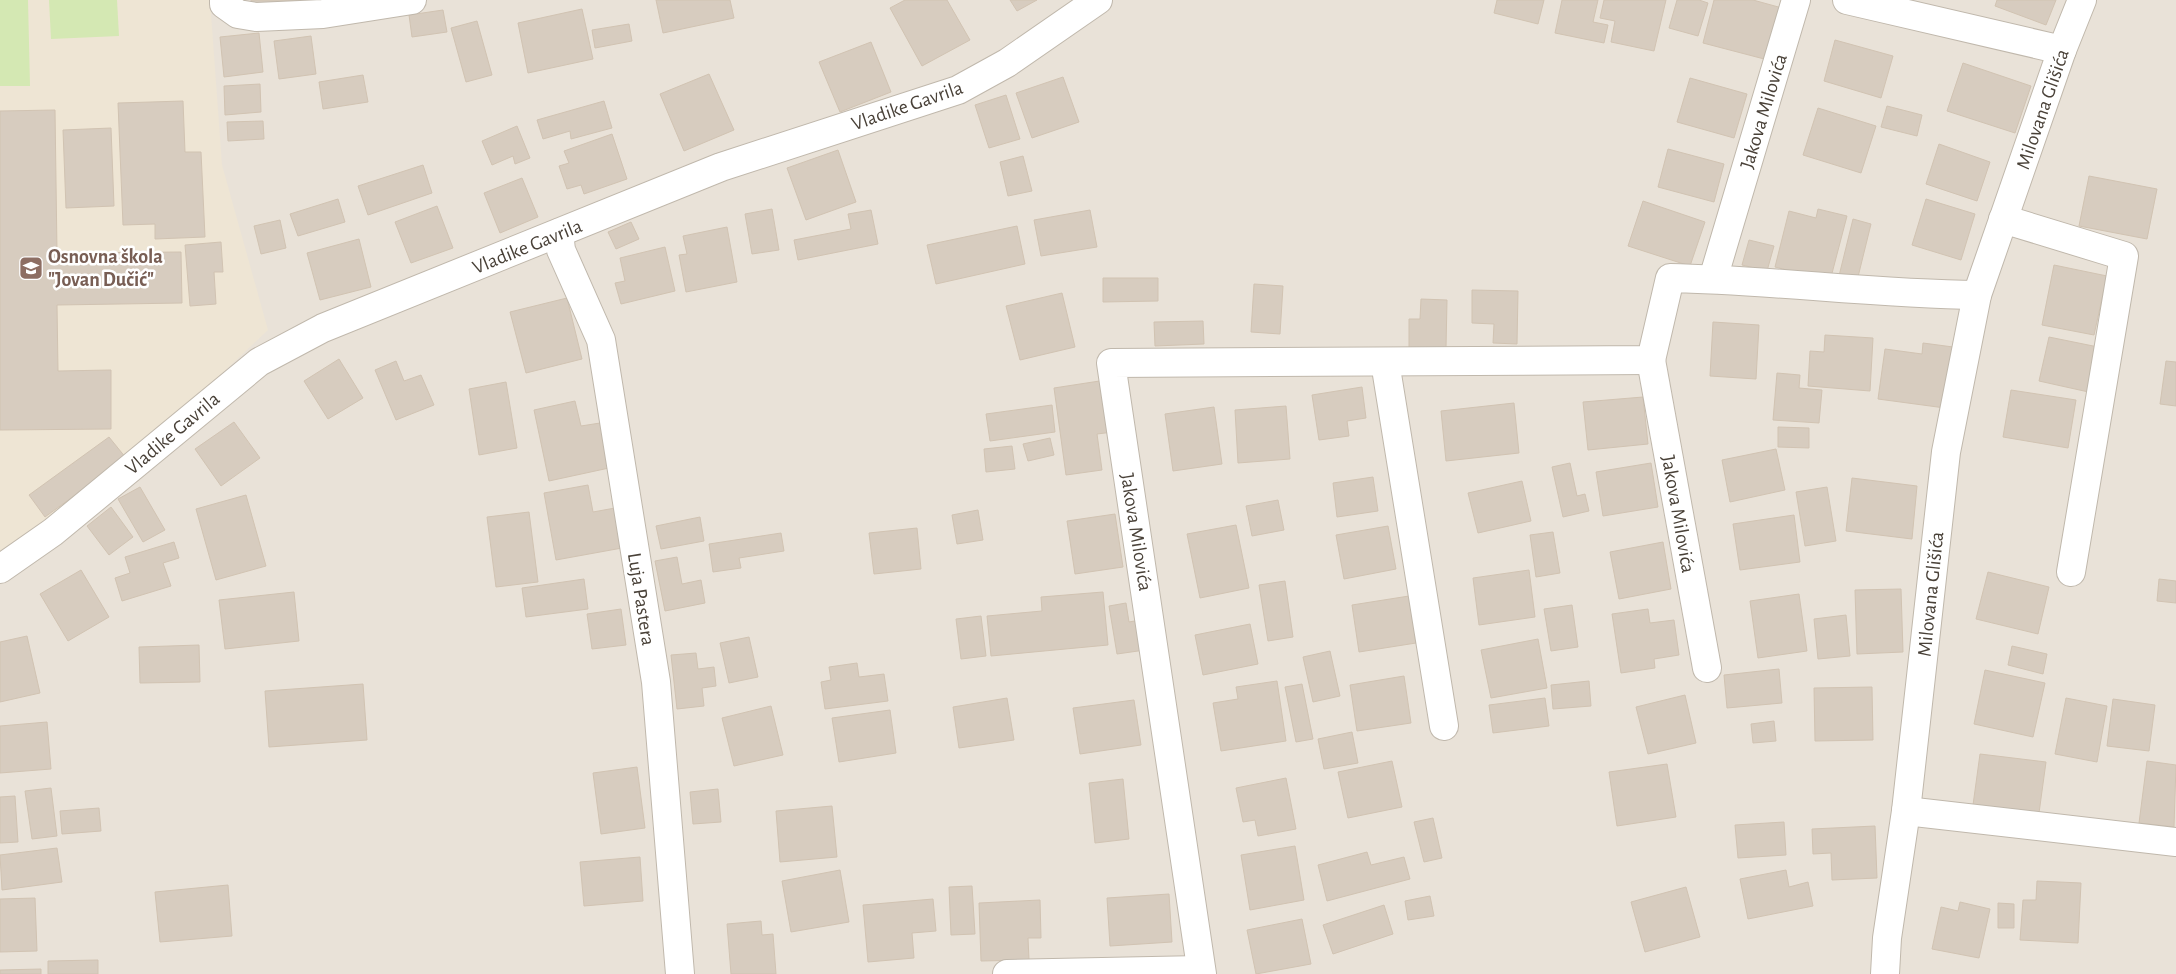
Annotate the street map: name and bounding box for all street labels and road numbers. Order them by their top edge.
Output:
street label: Milovana Glišića [2013,47,2073,172]
street label: Jakova Milovića [1737,51,1791,171]
street label: Vladike Gavrila [849,78,966,134]
street label: Vladike Gavrila [470,216,585,278]
street label: Vladike Gavrila [122,389,224,479]
street label: Jakova Milovića [1658,454,1698,575]
street label: Jakova Milovića [1117,472,1155,593]
street label: Milovana Glišića [1914,531,1948,658]
street label: Luja Pastera [624,551,658,647]

